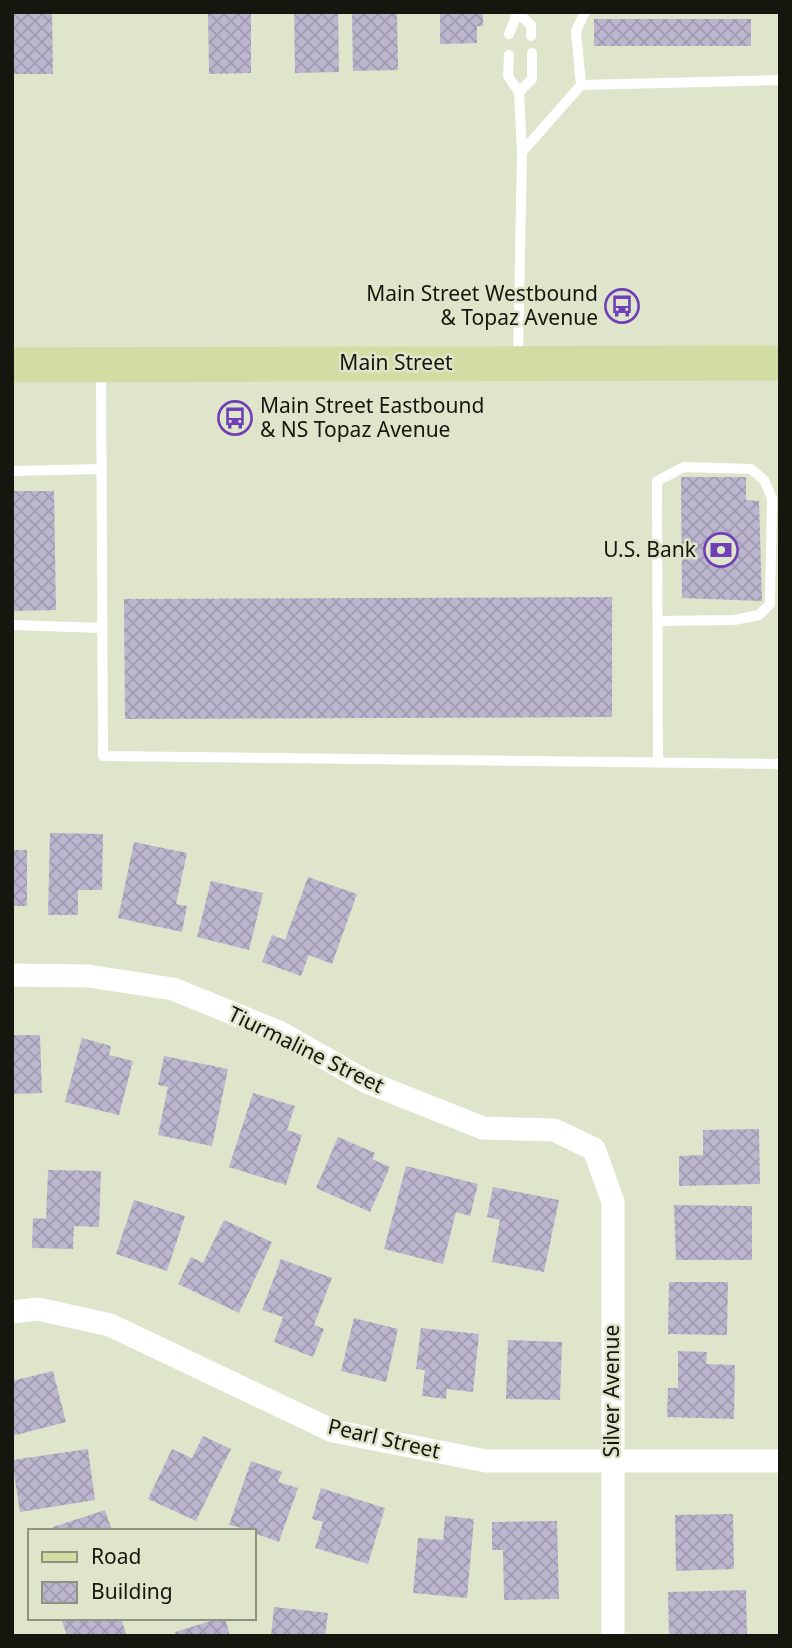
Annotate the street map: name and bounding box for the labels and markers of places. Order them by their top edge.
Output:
place label: Main Street Westbound & Topaz Avenue [366,279,598,331]
bus stop icon: Main Street Westbound & Topaz Avenue [603,287,641,325]
place label: Main Street Eastbound & NS Topaz Avenue [260,391,484,443]
bus stop icon: Main Street Eastbound & NS Topaz Avenue [216,399,254,437]
bank icon: U.S. Bank [702,531,740,569]
place label: U.S. Bank [603,535,697,563]

